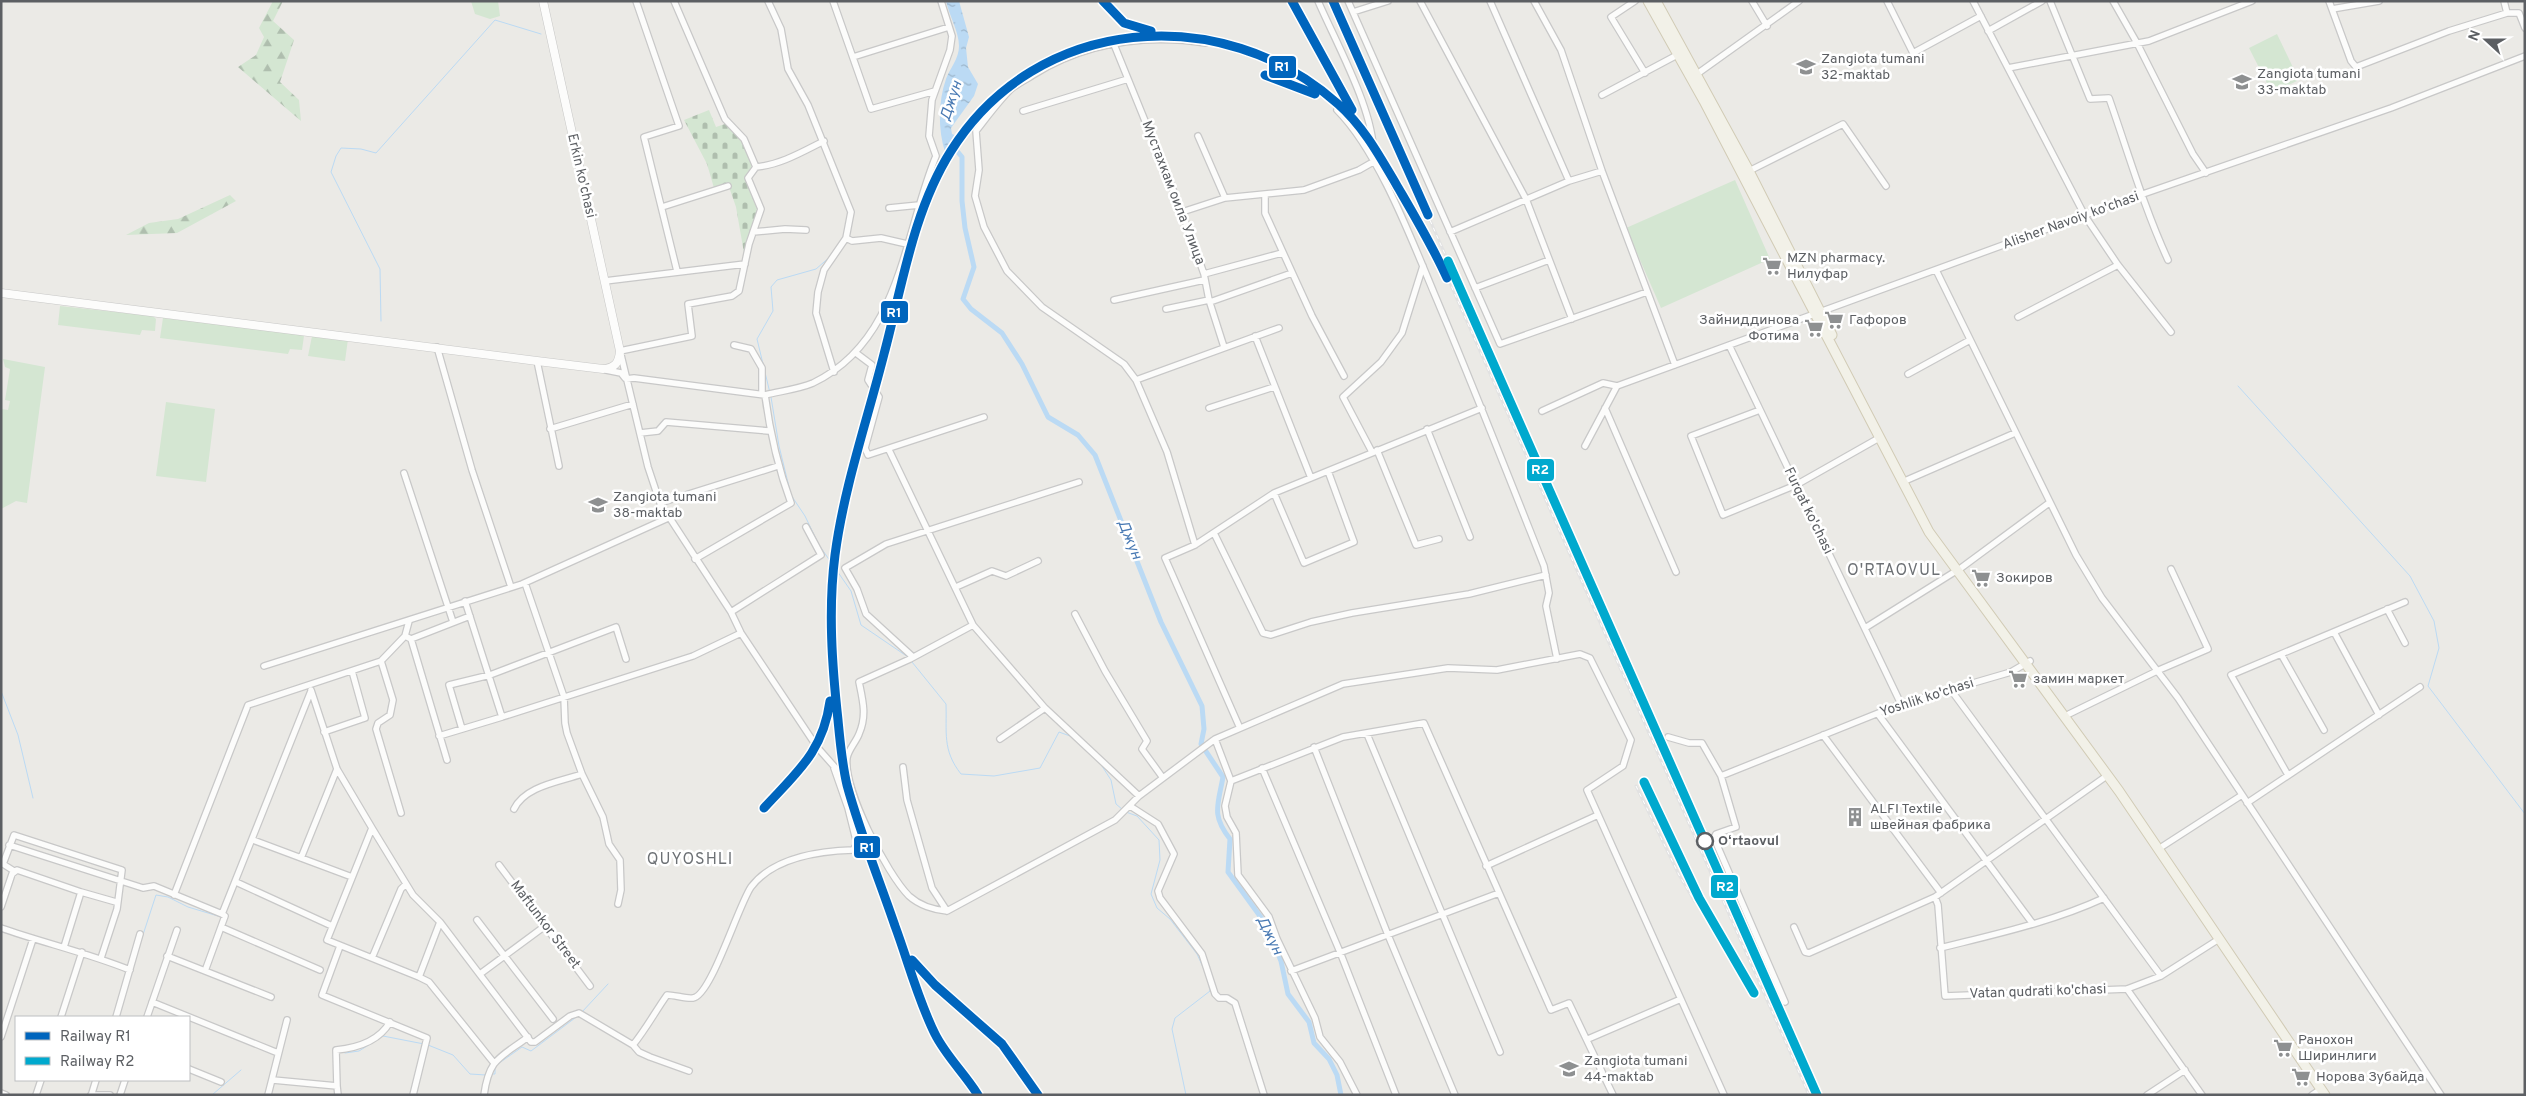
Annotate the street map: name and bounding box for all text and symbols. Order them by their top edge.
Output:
north arrow [2461,15,2511,65]
text: N [2466,28,2485,44]
place label: Zangiota tumani 32-maktab [1821,51,1925,84]
line badge: R1 [1268,55,1297,79]
school or university icon: Zangiota tumani 32-maktab [1795,56,1817,78]
text: R1 [1274,59,1290,76]
place label: Zangiota tumani 33-maktab [2257,66,2361,99]
school or university icon: Zangiota tumani 33-maktab [2231,71,2253,93]
water label: Джун [937,78,967,123]
street label: Мустахкам оила Улица [1138,119,1208,267]
street label: Erkin ko'chasi [563,132,599,220]
street label: Alisher Navoiy ko'chasi [2000,188,2142,254]
place label: MZN pharmacy. Нилуфар [1787,250,1885,283]
supermarket icon: MZN pharmacy. Нилуфар [1761,255,1783,277]
line badge: R1 [880,300,909,324]
text: R1 [886,305,902,322]
supermarket icon: Гафоров [1823,309,1845,331]
place label: Зайниддинова Фотима [1699,312,1799,345]
place label: Гафоров [1849,312,1907,329]
supermarket icon: Зайниддинова Фотима [1803,317,1825,339]
line badge: R2 [1526,458,1555,482]
text: R2 [1531,462,1549,479]
street label: Furqat ko'chasi [1780,465,1836,557]
place label: Zangiota tumani 38-maktab [613,489,717,522]
school or university icon: Zangiota tumani 38-maktab [587,494,609,516]
water label: Джун [1113,517,1146,563]
district label: O'RTAOVUL [1847,561,1941,581]
supermarket icon: Зокиров [1970,567,1992,589]
place label: Зокиров [1996,570,2053,587]
supermarket icon: замин маркет [2007,668,2029,690]
place label: замин маркет [2033,671,2124,688]
street label: Yoshlik ko'chasi [1878,675,1976,721]
place label: ALFI Textile швейная фабрика [1870,801,1991,834]
building icon: ALFI Textile швейная фабрика [1844,806,1866,828]
marker: Oʻrtaovul [1696,832,1714,850]
place label: Oʻrtaovul [1718,833,1779,850]
line badge: R1 [853,835,881,859]
text: R1 [859,840,875,857]
district label: QUYOSHLI [647,850,733,870]
line badge: R2 [1710,874,1739,899]
street label: Maftunkor Street [506,878,584,972]
text: R2 [1716,879,1734,896]
water label: Джун [1252,913,1287,959]
street label: Vatan qudrati ko'chasi [1969,981,2107,1003]
legend [15,1016,190,1081]
text: Railway R1 [60,1028,131,1047]
place label: Ранохон Ширинлиги [2298,1032,2377,1065]
supermarket icon: Ранохон Ширинлиги [2272,1037,2294,1059]
text: Railway R2 [60,1053,134,1072]
place label: Zangiota tumani 44-maktab [1584,1053,1688,1086]
school or university icon: Zangiota tumani 44-maktab [1558,1058,1580,1080]
supermarket icon: Норова Зубайда [2290,1066,2312,1088]
place label: Норова Зубайда [2316,1069,2424,1086]

